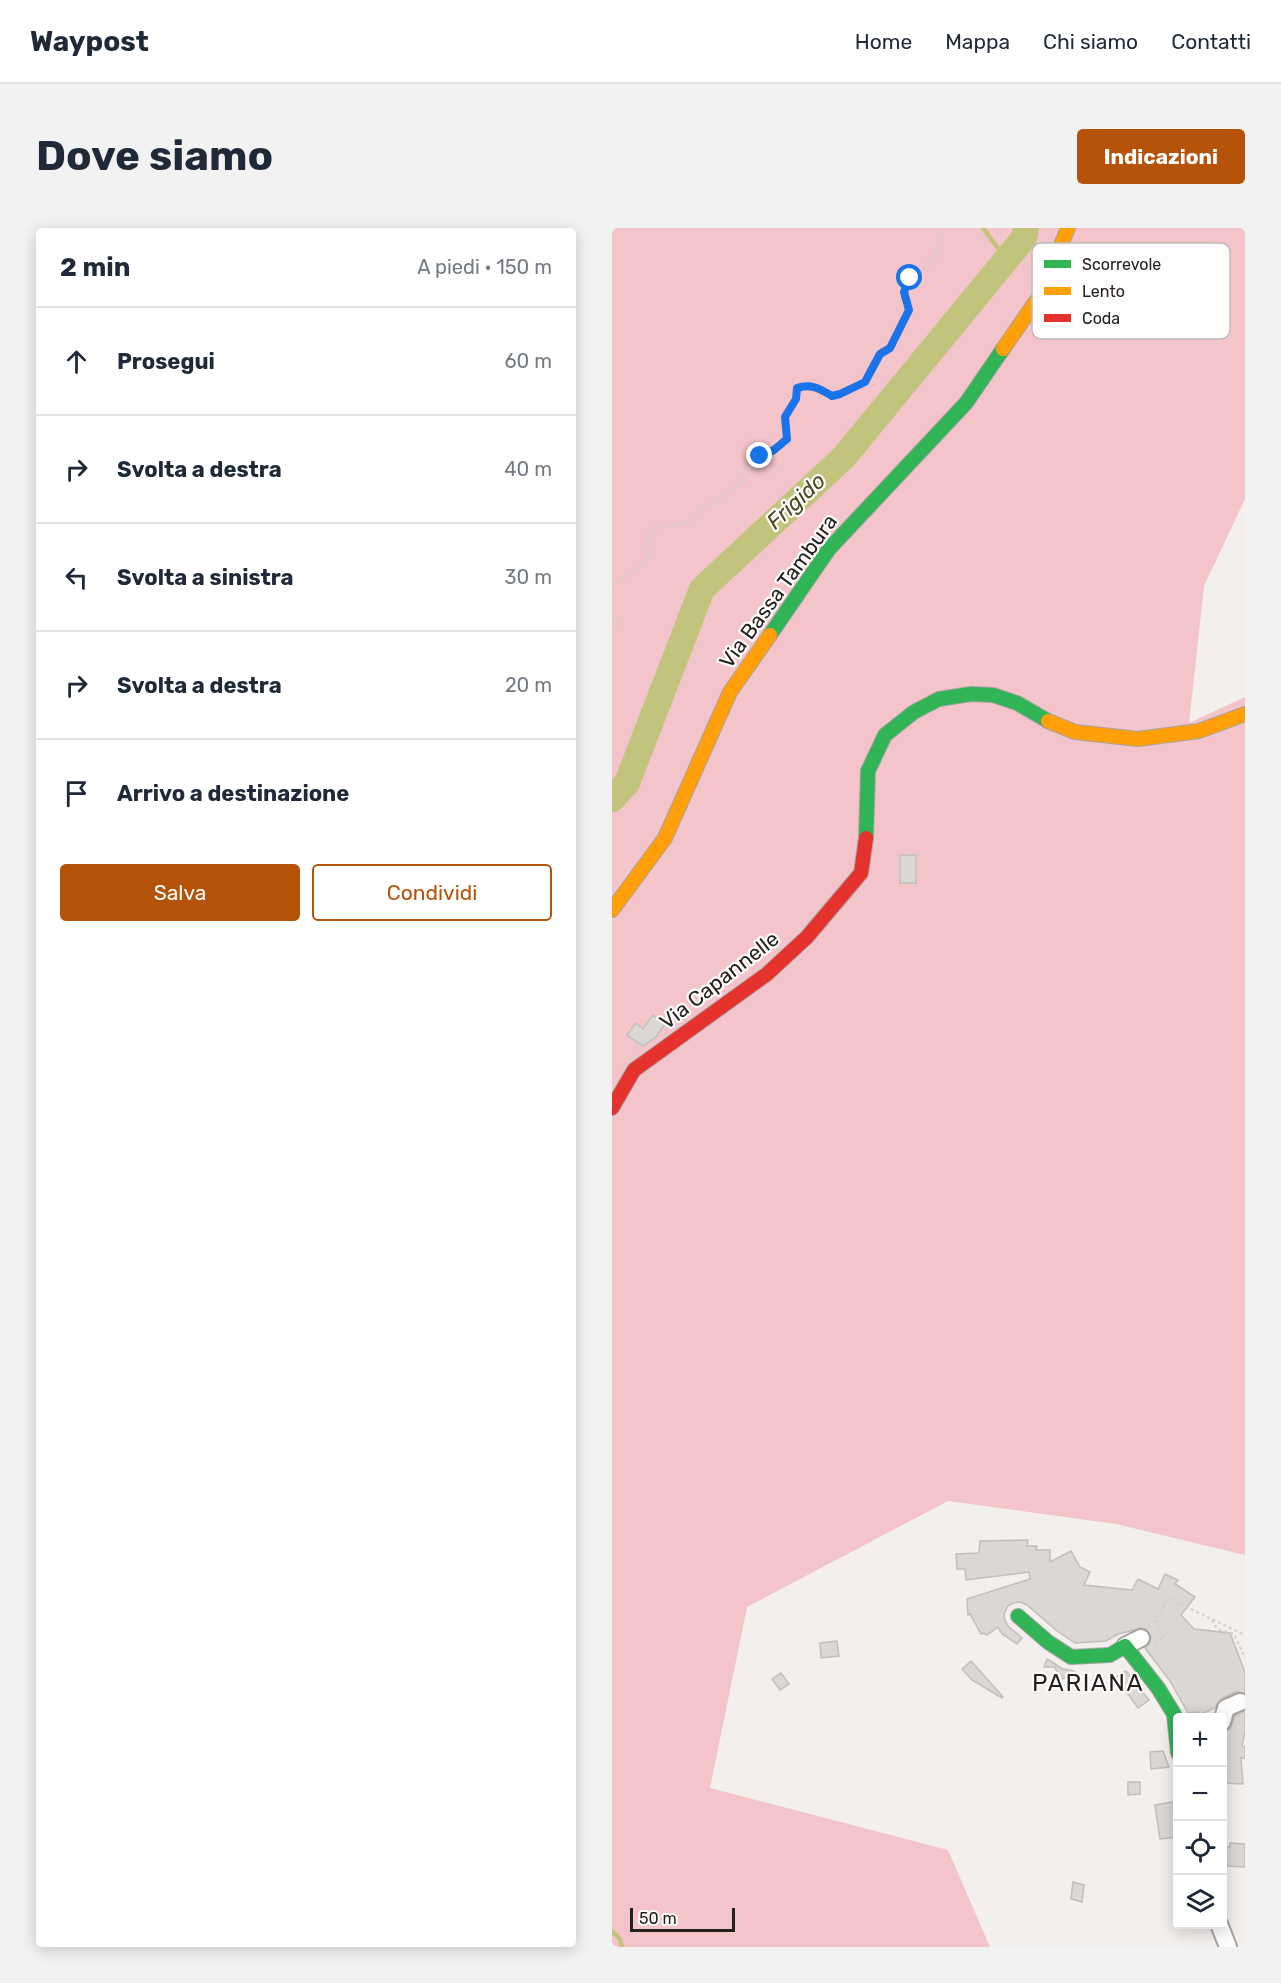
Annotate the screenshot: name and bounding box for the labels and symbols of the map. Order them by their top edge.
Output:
legend [1032,243,1230,339]
text: Scorrevole [1082,255,1161,274]
route start [896,264,922,290]
text: Lento [1082,282,1125,301]
text: Coda [1082,309,1120,328]
route end [746,442,772,468]
water label: Frigido [761,467,831,535]
street label: Via Bassa Tambura [714,509,842,673]
street label: Via Capannelle [654,926,784,1034]
district label: PARIANA [1032,1669,1144,1697]
scale bar [630,1905,735,1932]

